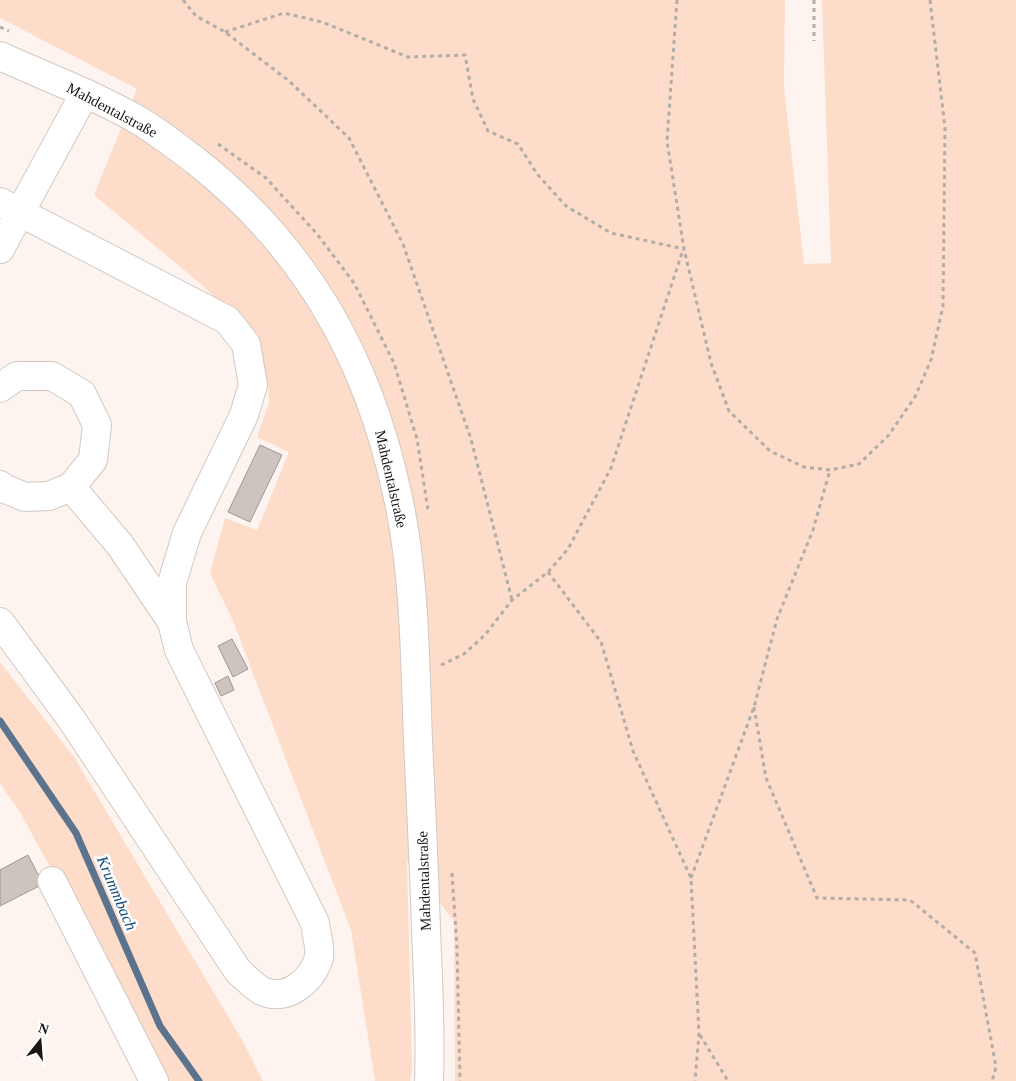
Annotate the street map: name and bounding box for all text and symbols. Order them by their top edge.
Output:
street label: Mahdentalstraße [64,79,160,141]
street label: Mahdentalstraße [372,428,410,530]
street label: Mahdentalstraße [414,830,434,931]
water label: Krummbach [93,852,140,933]
north arrow [15,1016,65,1066]
text: N [37,1020,51,1038]

